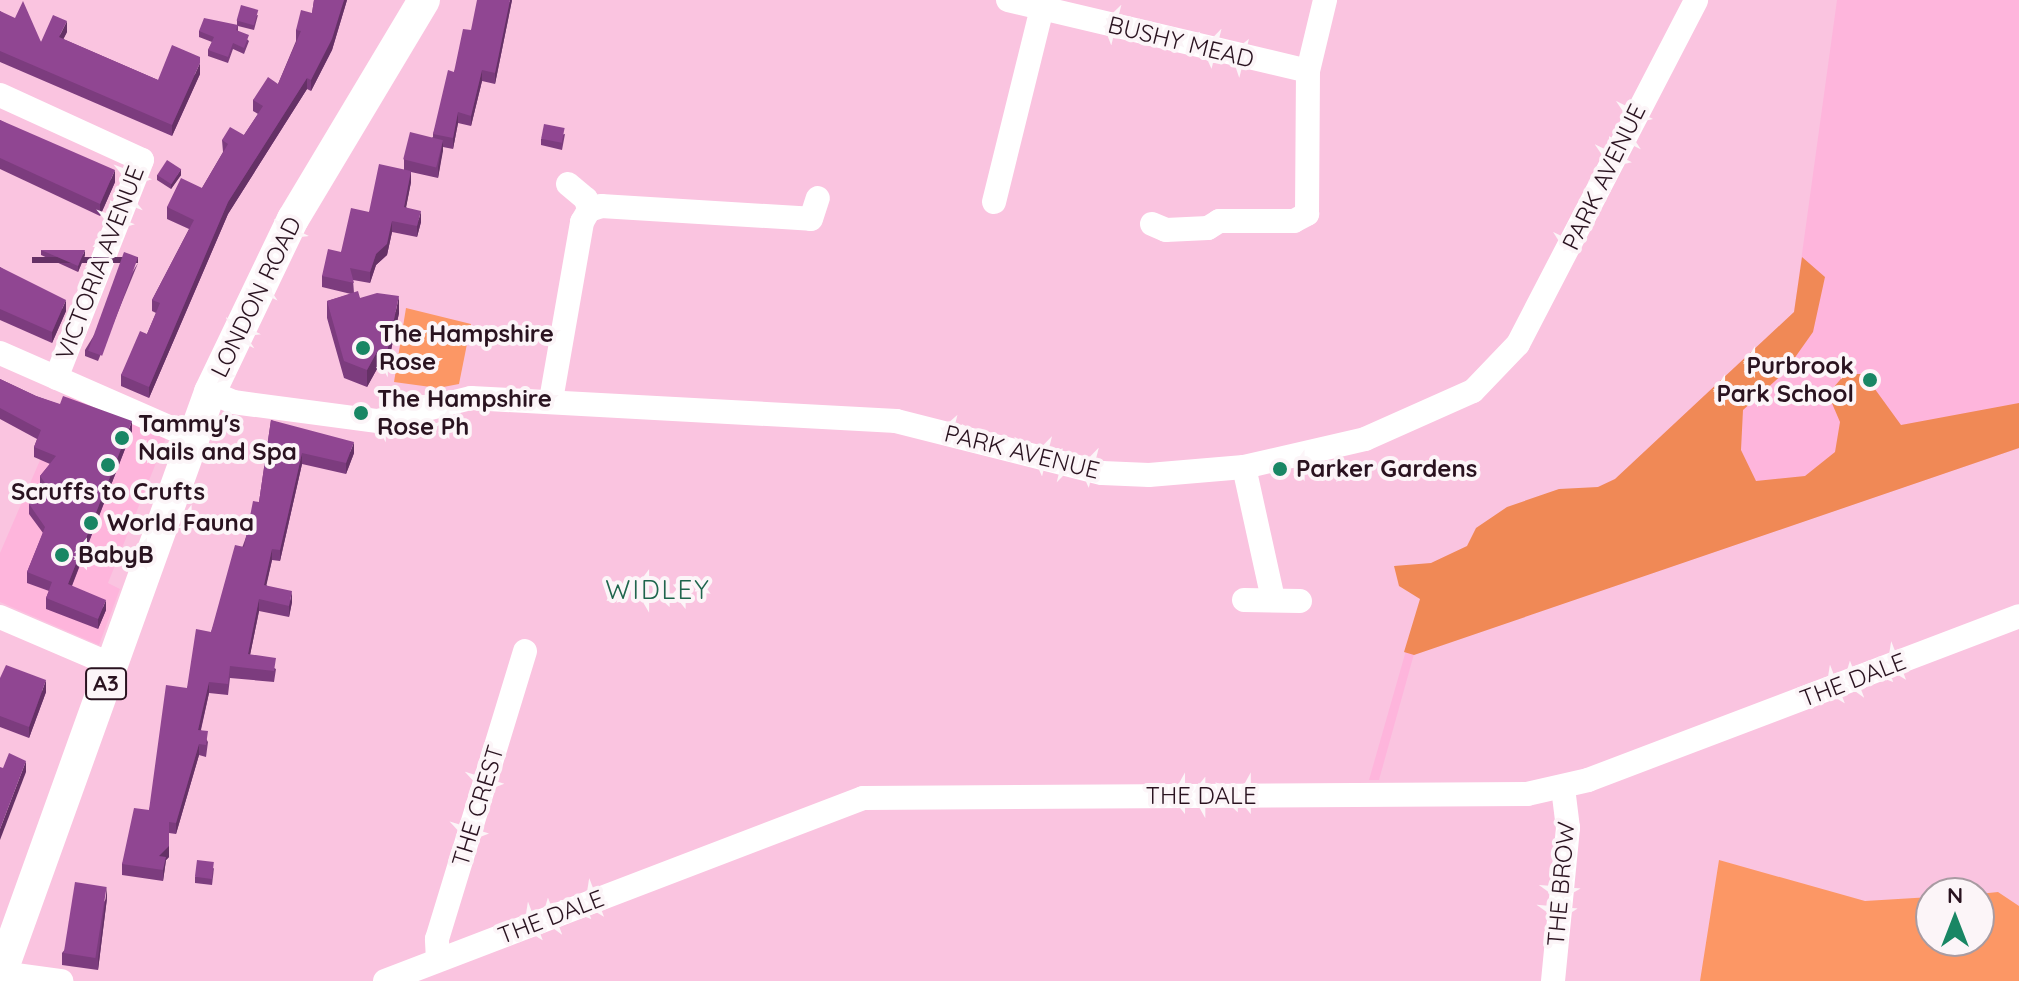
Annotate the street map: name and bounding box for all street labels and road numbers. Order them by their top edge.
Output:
street label: BUSHY MEAD [1105,10,1257,74]
street label: PARK AVENUE [1556,99,1652,255]
street label: VICTORIA AVENUE [50,162,150,364]
street label: LONDON ROAD [205,212,307,382]
street label: PARK AVENUE [941,419,1103,485]
street label: THE DALE [1796,647,1910,713]
road number: A3 [84,666,128,702]
street label: THE CREST [446,742,510,870]
street label: THE DALE [1145,782,1257,810]
street label: THE BROW [1541,821,1581,947]
street label: THE DALE [494,884,608,950]

